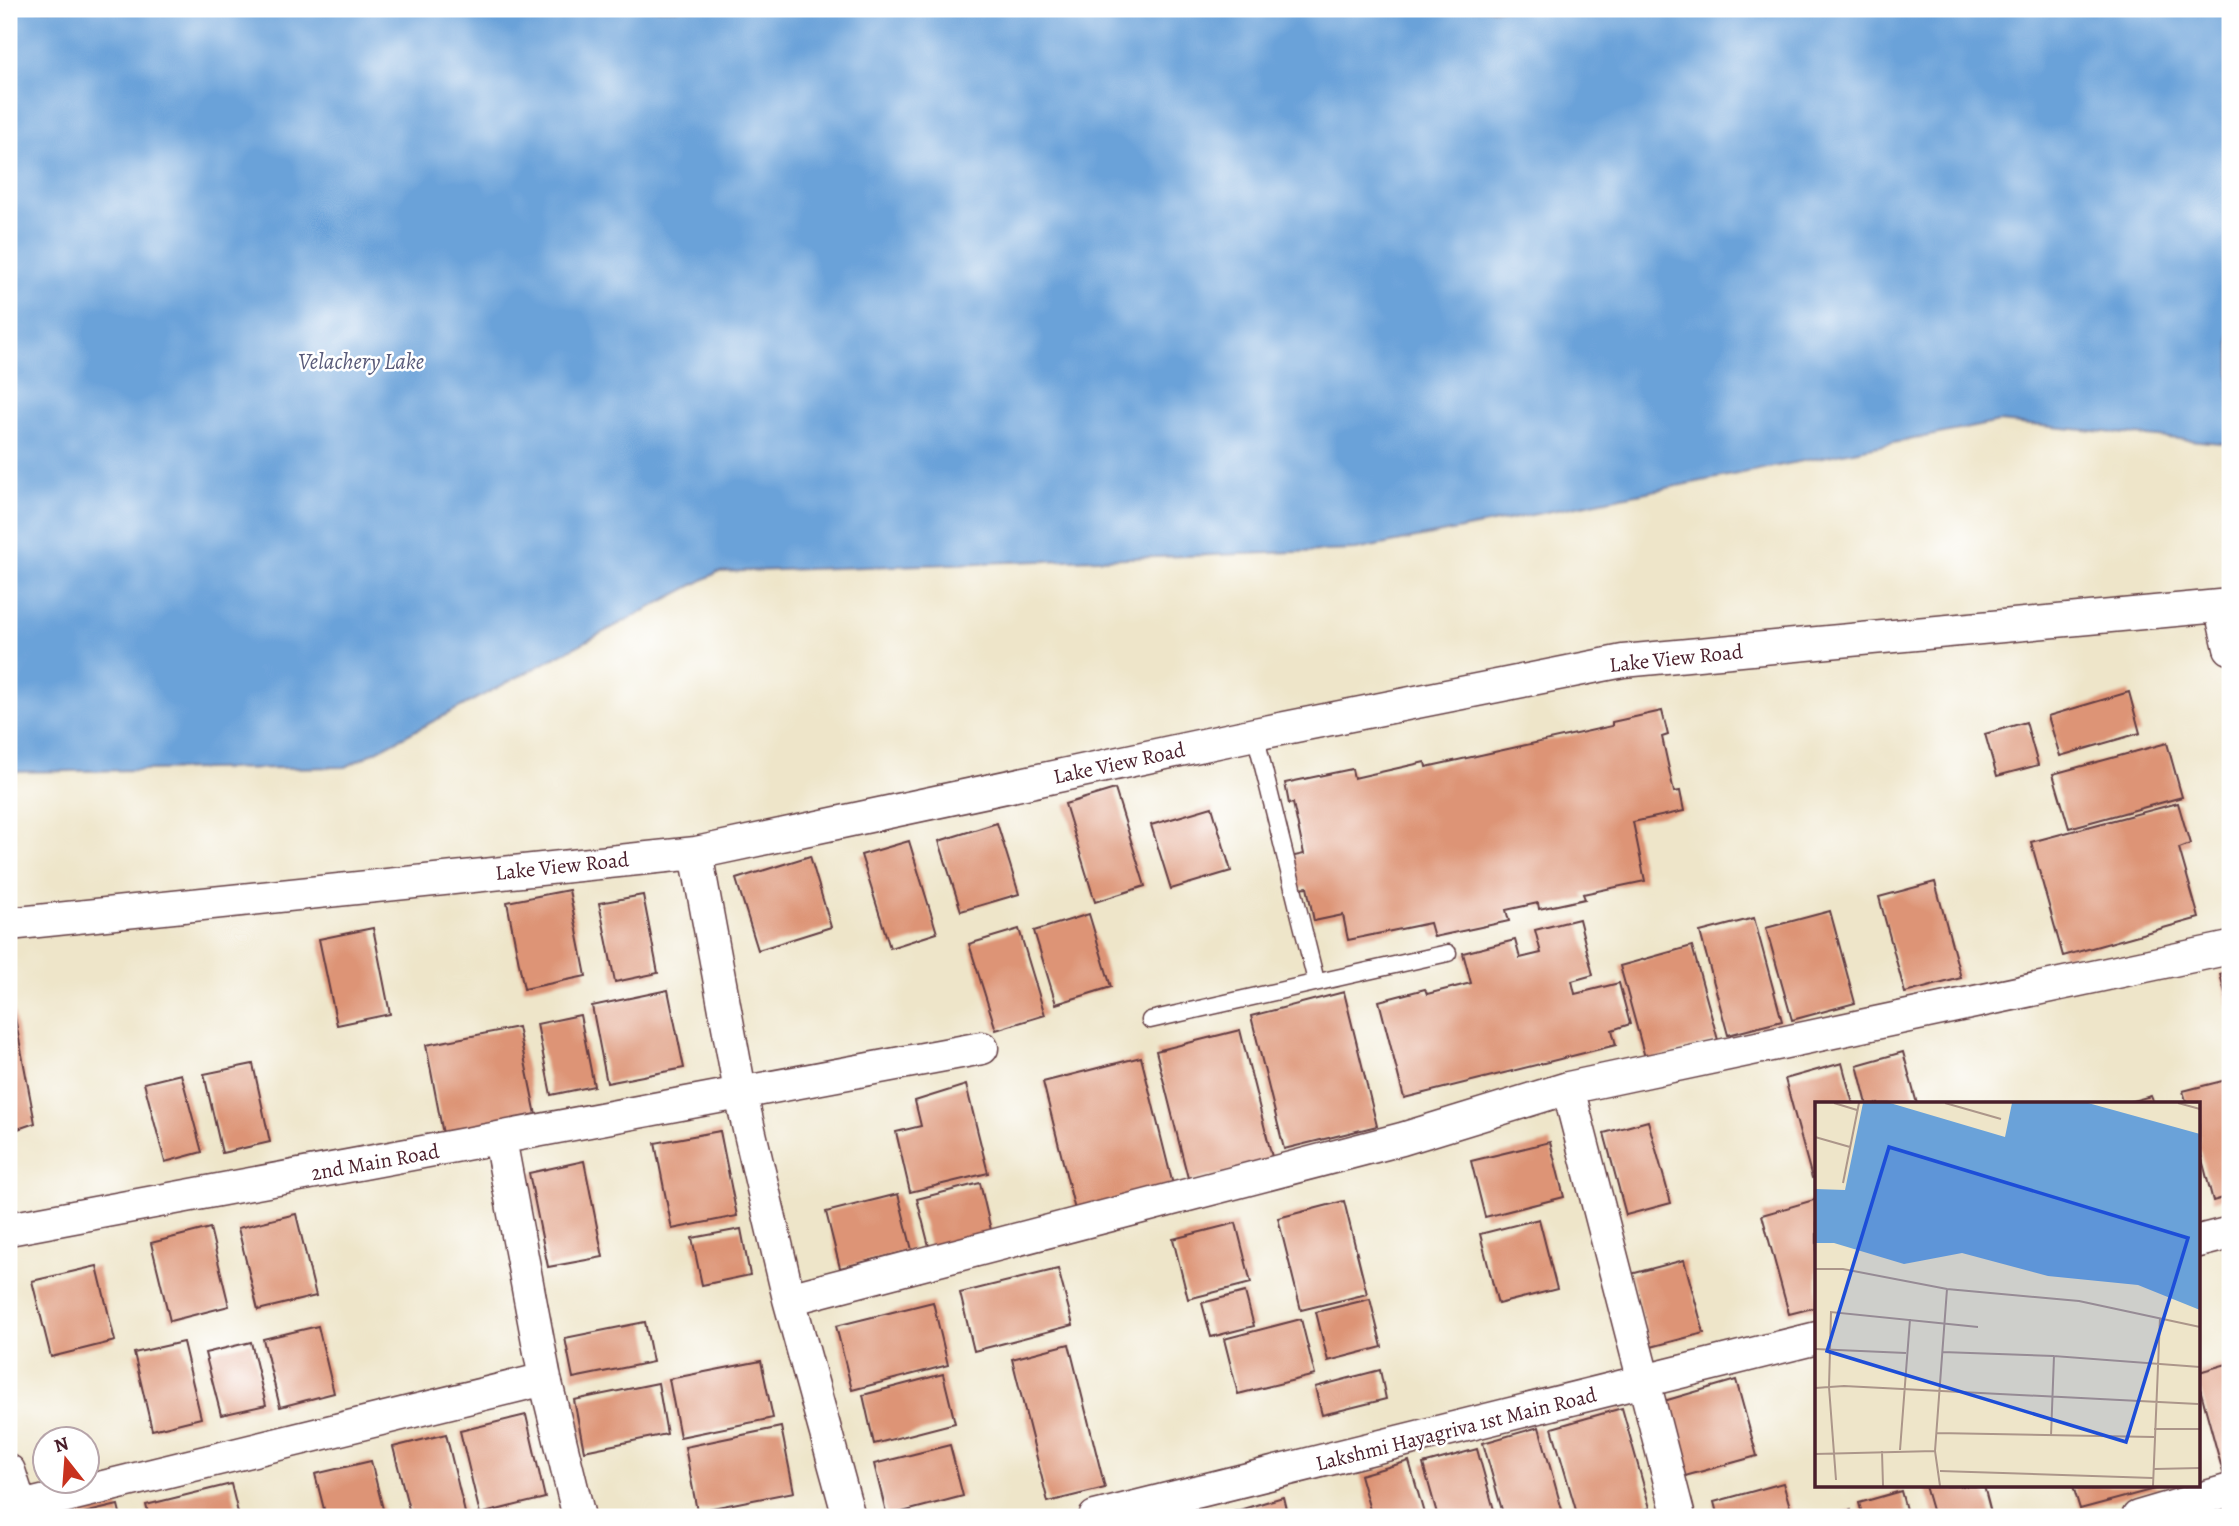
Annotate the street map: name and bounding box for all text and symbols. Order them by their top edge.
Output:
water label: Velachery Lake [298,346,424,377]
street label: Lake View Road [1608,637,1745,679]
street label: Lake View Road [1051,735,1188,791]
street label: Lake View Road [494,845,631,887]
inset map [1815,1102,2200,1488]
street label: 2nd Main Road [309,1137,442,1187]
street label: Lakshmi Hayagriva 1st Main Road [1313,1380,1600,1477]
north arrow [32,1424,102,1494]
text: N [51,1430,72,1459]

